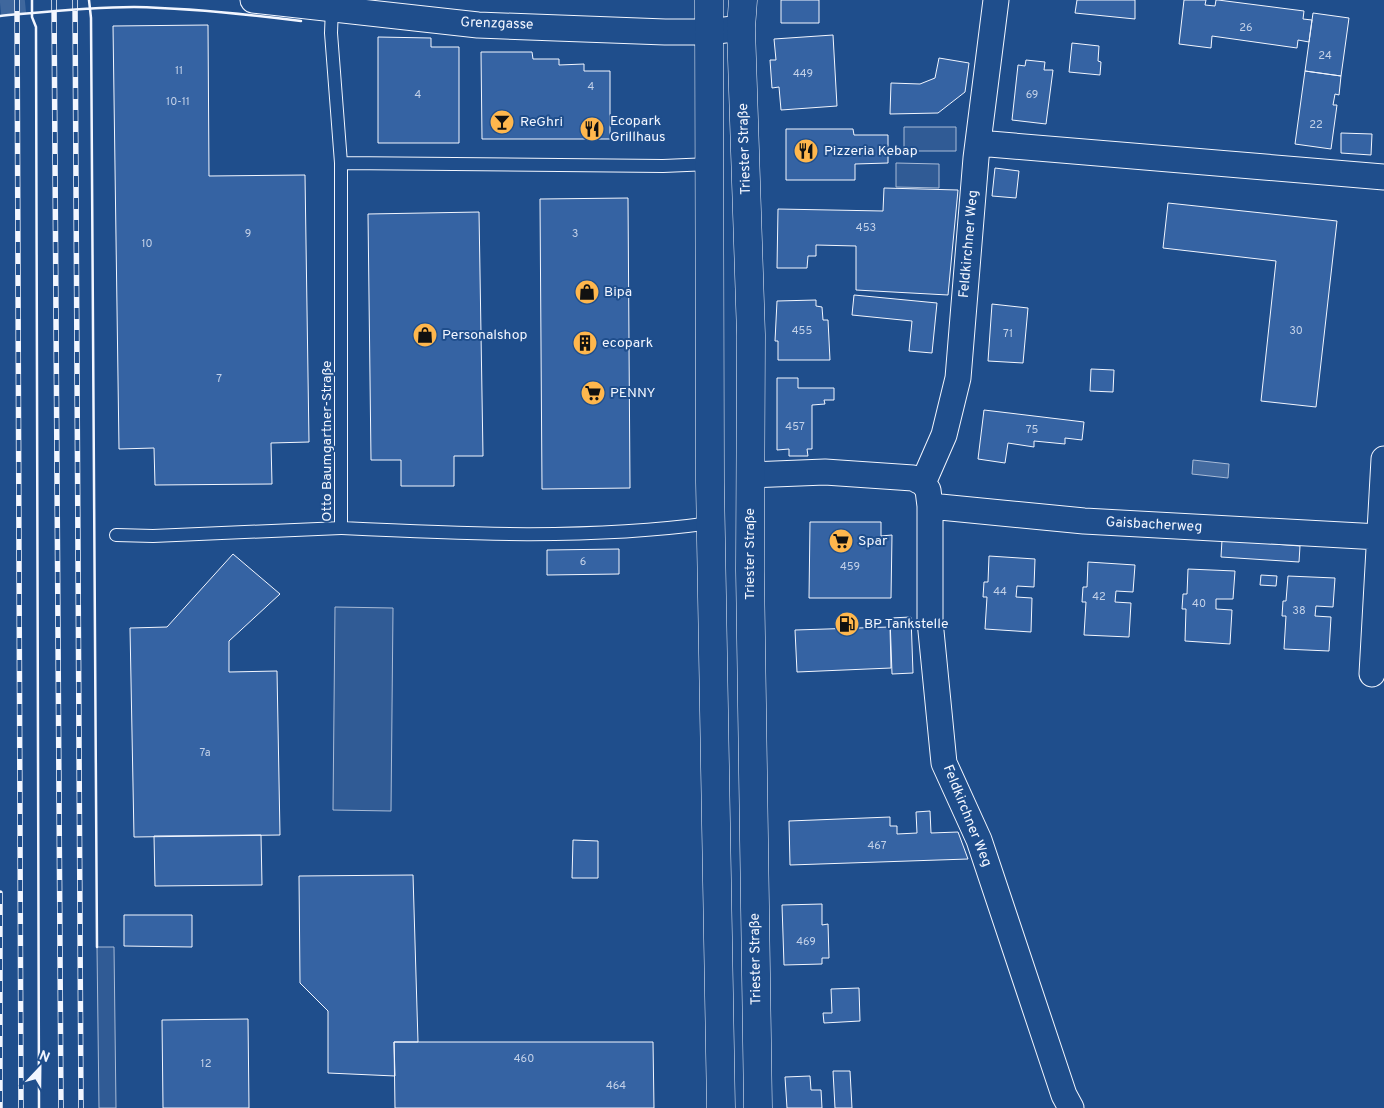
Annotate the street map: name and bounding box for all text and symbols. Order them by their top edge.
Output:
street label: Grenzgasse [460,14,534,34]
house number: 26 [1239,21,1253,35]
house number: 24 [1318,49,1332,63]
house number: 11 [175,64,183,78]
house number: 449 [793,67,813,81]
house number: 4 [588,80,595,94]
house number: 4 [415,88,422,102]
house number: 69 [1026,88,1038,102]
house number: 10-11 [166,95,190,109]
street label: Triester Straße [735,103,755,195]
bar icon: ReGhri [489,109,515,135]
place label: Ecopark Grillhaus [610,113,666,146]
place label: ReGhri [520,114,563,131]
restaurant icon: Ecopark Grillhaus [579,116,605,142]
house number: 22 [1309,118,1323,132]
restaurant icon: Pizzeria Kebap [793,138,819,164]
place label: Pizzeria Kebap [824,143,918,160]
street label: Feldkirchner Weg [956,189,982,299]
house number: 453 [856,221,876,235]
house number: 9 [245,227,251,241]
house number: 3 [572,227,578,241]
house number: 10 [141,237,153,251]
shop icon: Bipa [574,279,600,305]
place label: Bipa [604,284,632,301]
shop icon: Personalshop [412,322,438,348]
house number: 455 [792,324,812,338]
house number: 30 [1289,324,1303,338]
place label: Personalshop [442,327,527,344]
house number: 71 [1003,327,1013,341]
building icon: ecopark [572,330,598,356]
place label: ecopark [602,335,653,352]
street label: Otto Baumgartner-Straße [319,360,336,522]
house number: 7 [216,372,222,386]
supermarket icon: PENNY [580,380,606,406]
place label: PENNY [610,385,656,402]
house number: 457 [785,420,805,434]
house number: 75 [1026,423,1038,437]
street label: Triester Straße [742,508,759,600]
street label: Gaisbacherweg [1105,514,1203,536]
supermarket icon: Spar [828,528,854,554]
place label: Spar [858,533,888,550]
house number: 6 [580,555,586,569]
house number: 459 [840,560,860,574]
house number: 44 [993,585,1007,599]
house number: 42 [1092,590,1106,604]
house number: 40 [1192,597,1206,611]
house number: 38 [1292,604,1306,618]
fuel station icon: BP Tankstelle [834,611,860,637]
place label: BP Tankstelle [864,616,948,633]
house number: 7a [199,746,211,760]
street label: Feldkirchner Weg [939,763,995,869]
house number: 467 [868,839,887,853]
street label: Triester Straße [747,913,765,1005]
house number: 469 [796,935,816,949]
north arrow [15,1043,65,1093]
text: N [36,1048,52,1067]
house number: 460 [514,1052,534,1066]
house number: 12 [201,1057,211,1071]
house number: 464 [606,1079,626,1093]

